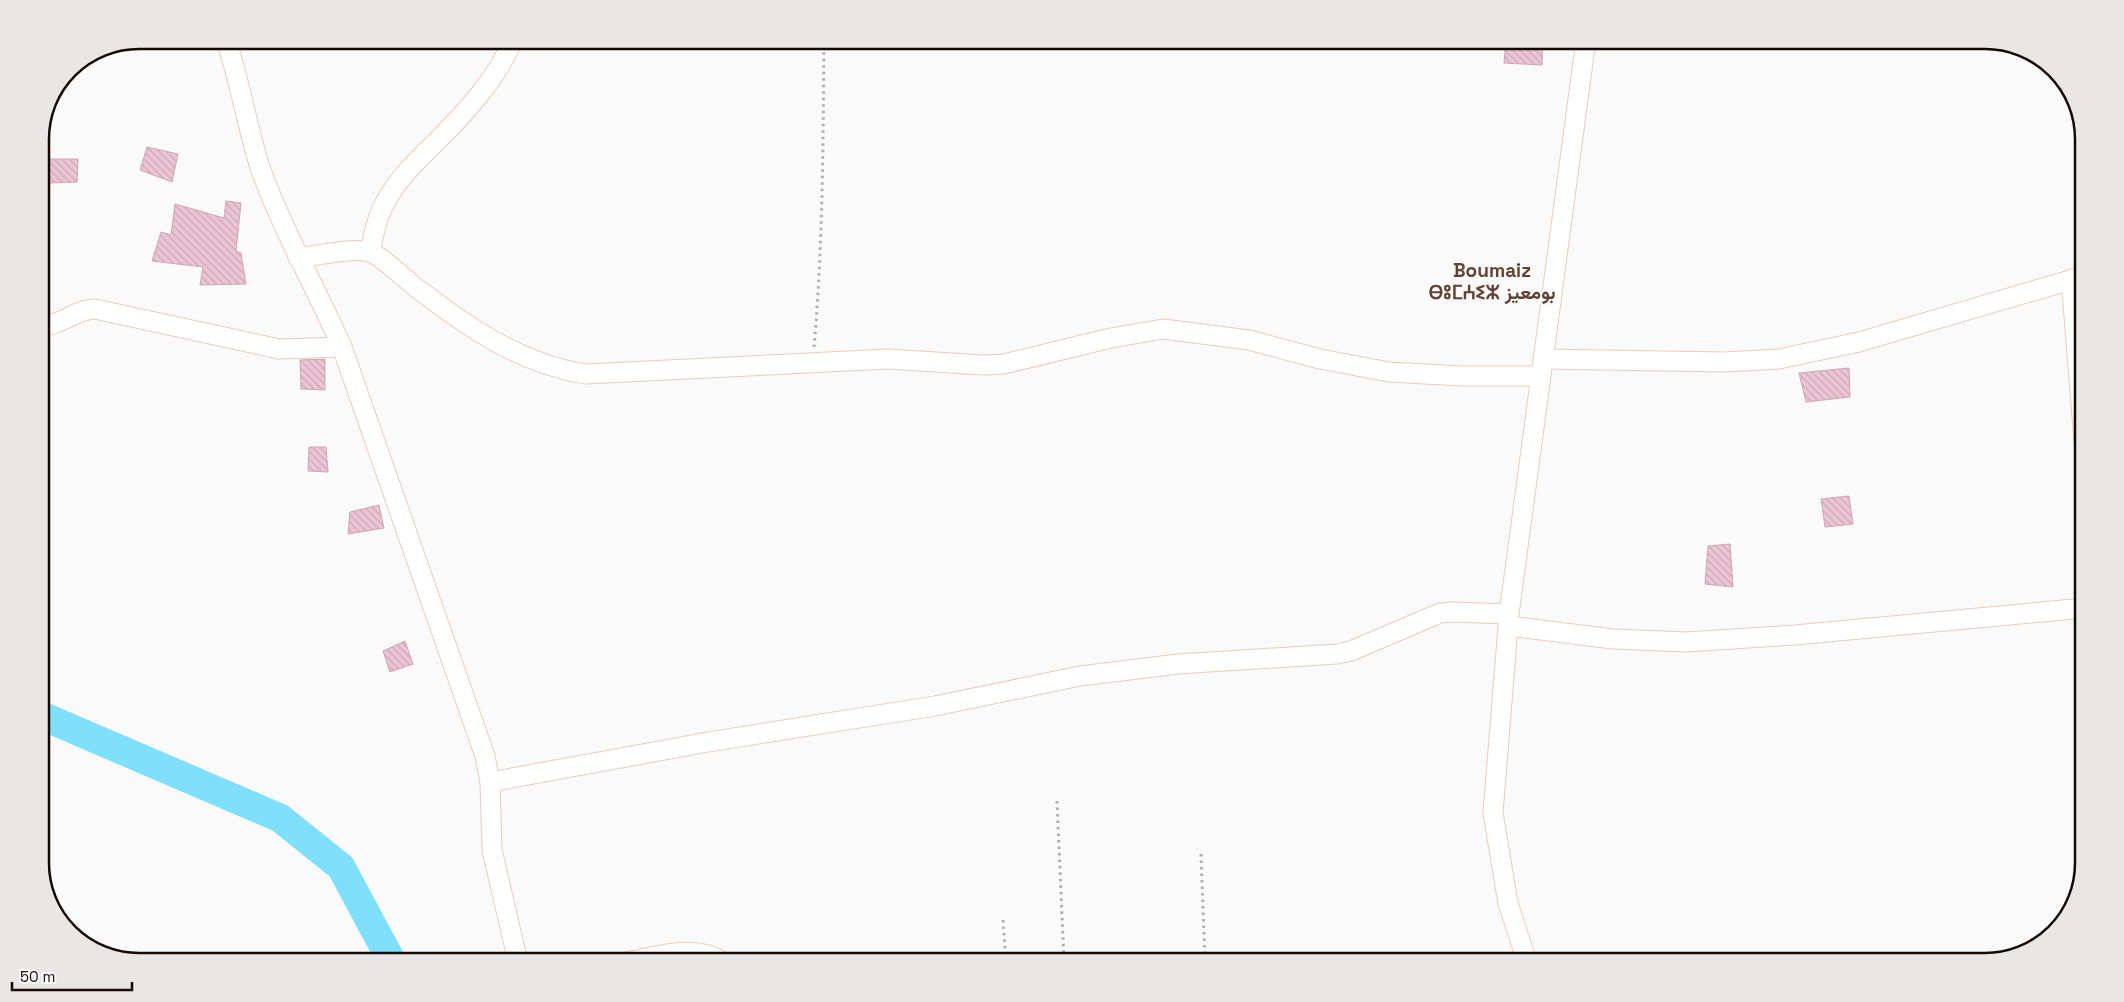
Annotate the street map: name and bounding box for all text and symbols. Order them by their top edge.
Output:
district label: Boumaiz ⴱⵓⵎⵄⵉⵣ بومعيز [1428,258,1556,305]
scale bar [12,960,132,992]
text: 50 m [20,967,55,986]

